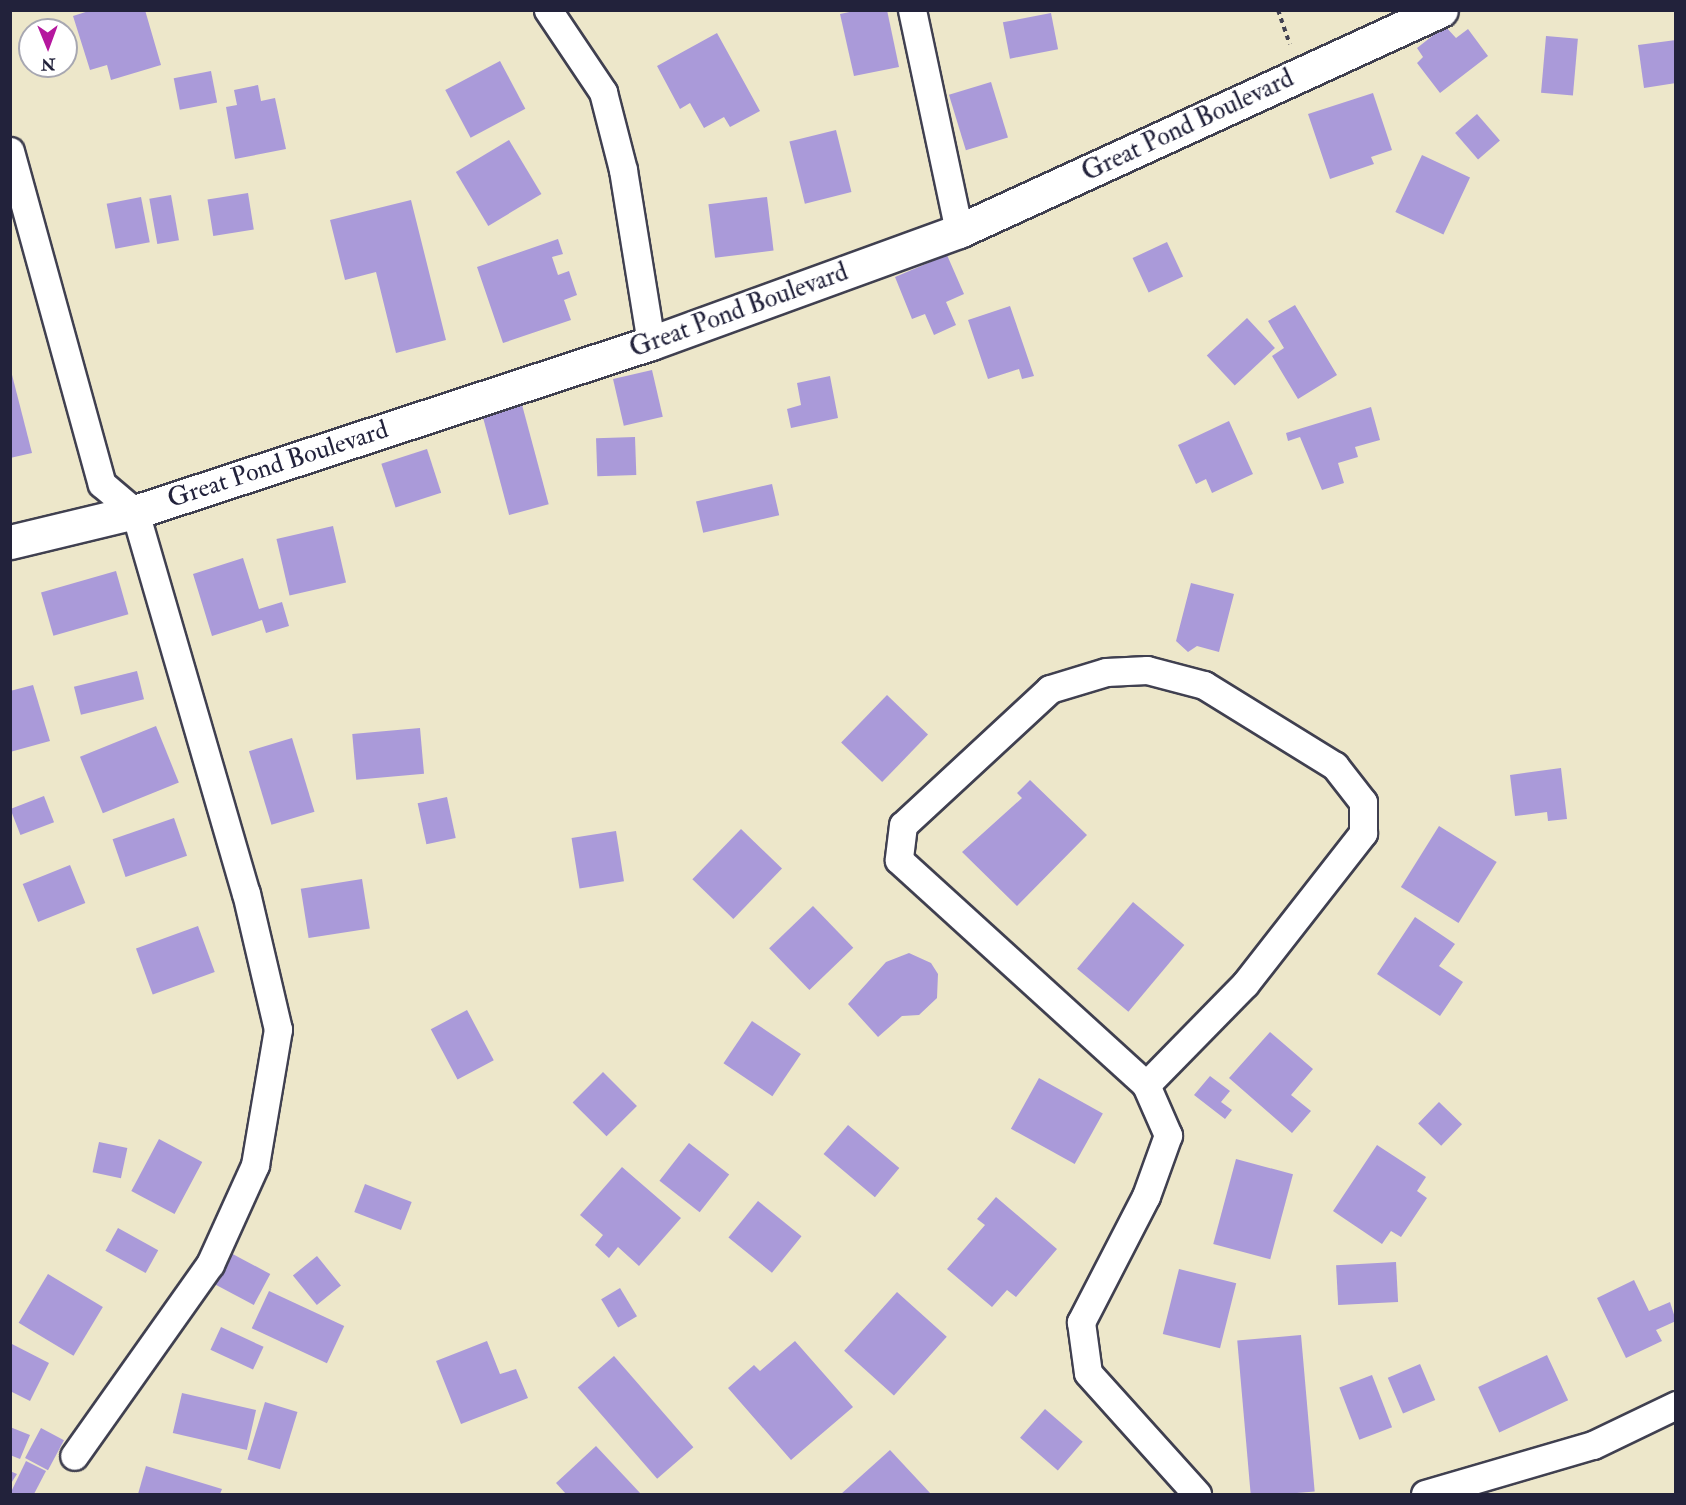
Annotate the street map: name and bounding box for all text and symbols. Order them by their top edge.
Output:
north arrow [18,18,78,78]
text: N [41,54,56,74]
street label: Great Pond Boulevard [1077,63,1299,189]
street label: Great Pond Boulevard [626,257,852,365]
street label: Great Pond Boulevard [164,415,392,515]

